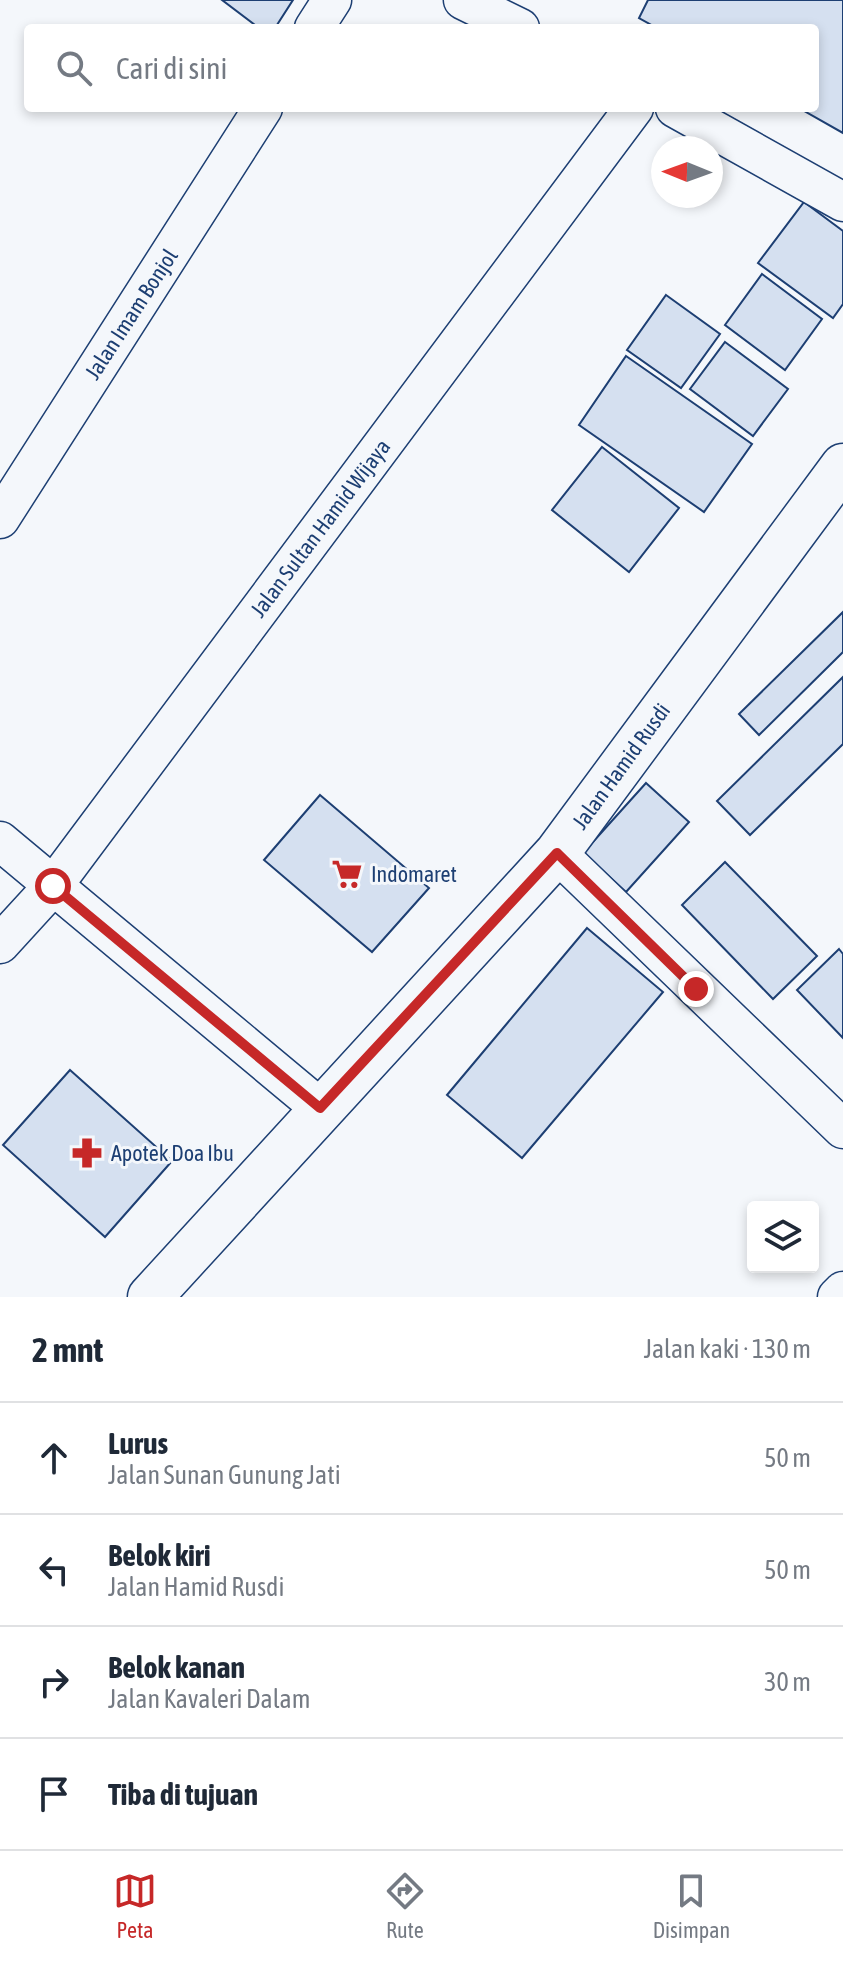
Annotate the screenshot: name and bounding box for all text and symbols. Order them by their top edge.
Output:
search box [24,24,819,112]
icon: search [52,46,96,90]
text: Cari di sini [116,51,227,85]
north arrow [651,136,723,208]
street label: Jalan Imam Bonjol [79,244,183,384]
street label: Jalan Sultan Hamid Wijaya [245,434,395,622]
street label: Jalan Hamid Rusdi [567,698,675,834]
supermarket icon: Indomaret [330,857,364,891]
place label: Indomaret [371,861,457,887]
route start [35,868,71,904]
route end [678,971,714,1007]
pharmacy icon: Apotek Doa Ibu [70,1136,104,1170]
place label: Apotek Doa Ibu [111,1140,234,1166]
map controls [747,1201,819,1273]
button: layers [747,1201,819,1273]
text: 2 mnt [32,1330,103,1369]
text: Jalan kaki · 130 m [644,1334,811,1364]
text: Lurus [108,1426,168,1460]
icon: ahead [32,1436,76,1480]
text: 50 m [764,1443,811,1473]
text: Jalan Sunan Gunung Jati [108,1460,341,1490]
text: Belok kiri [108,1538,211,1572]
icon: left [32,1548,76,1592]
text: 50 m [764,1555,811,1585]
text: Jalan Hamid Rusdi [108,1572,284,1602]
text: Belok kanan [108,1650,245,1684]
icon: right [32,1660,76,1704]
text: 30 m [764,1667,811,1697]
text: Jalan Kavaleri Dalam [108,1684,310,1714]
icon: arrive [32,1772,76,1816]
text: Tiba di tujuan [108,1777,258,1811]
tab: Peta [113,1869,157,1943]
tab: Rute [383,1869,427,1943]
tab: Disimpan [653,1869,730,1943]

